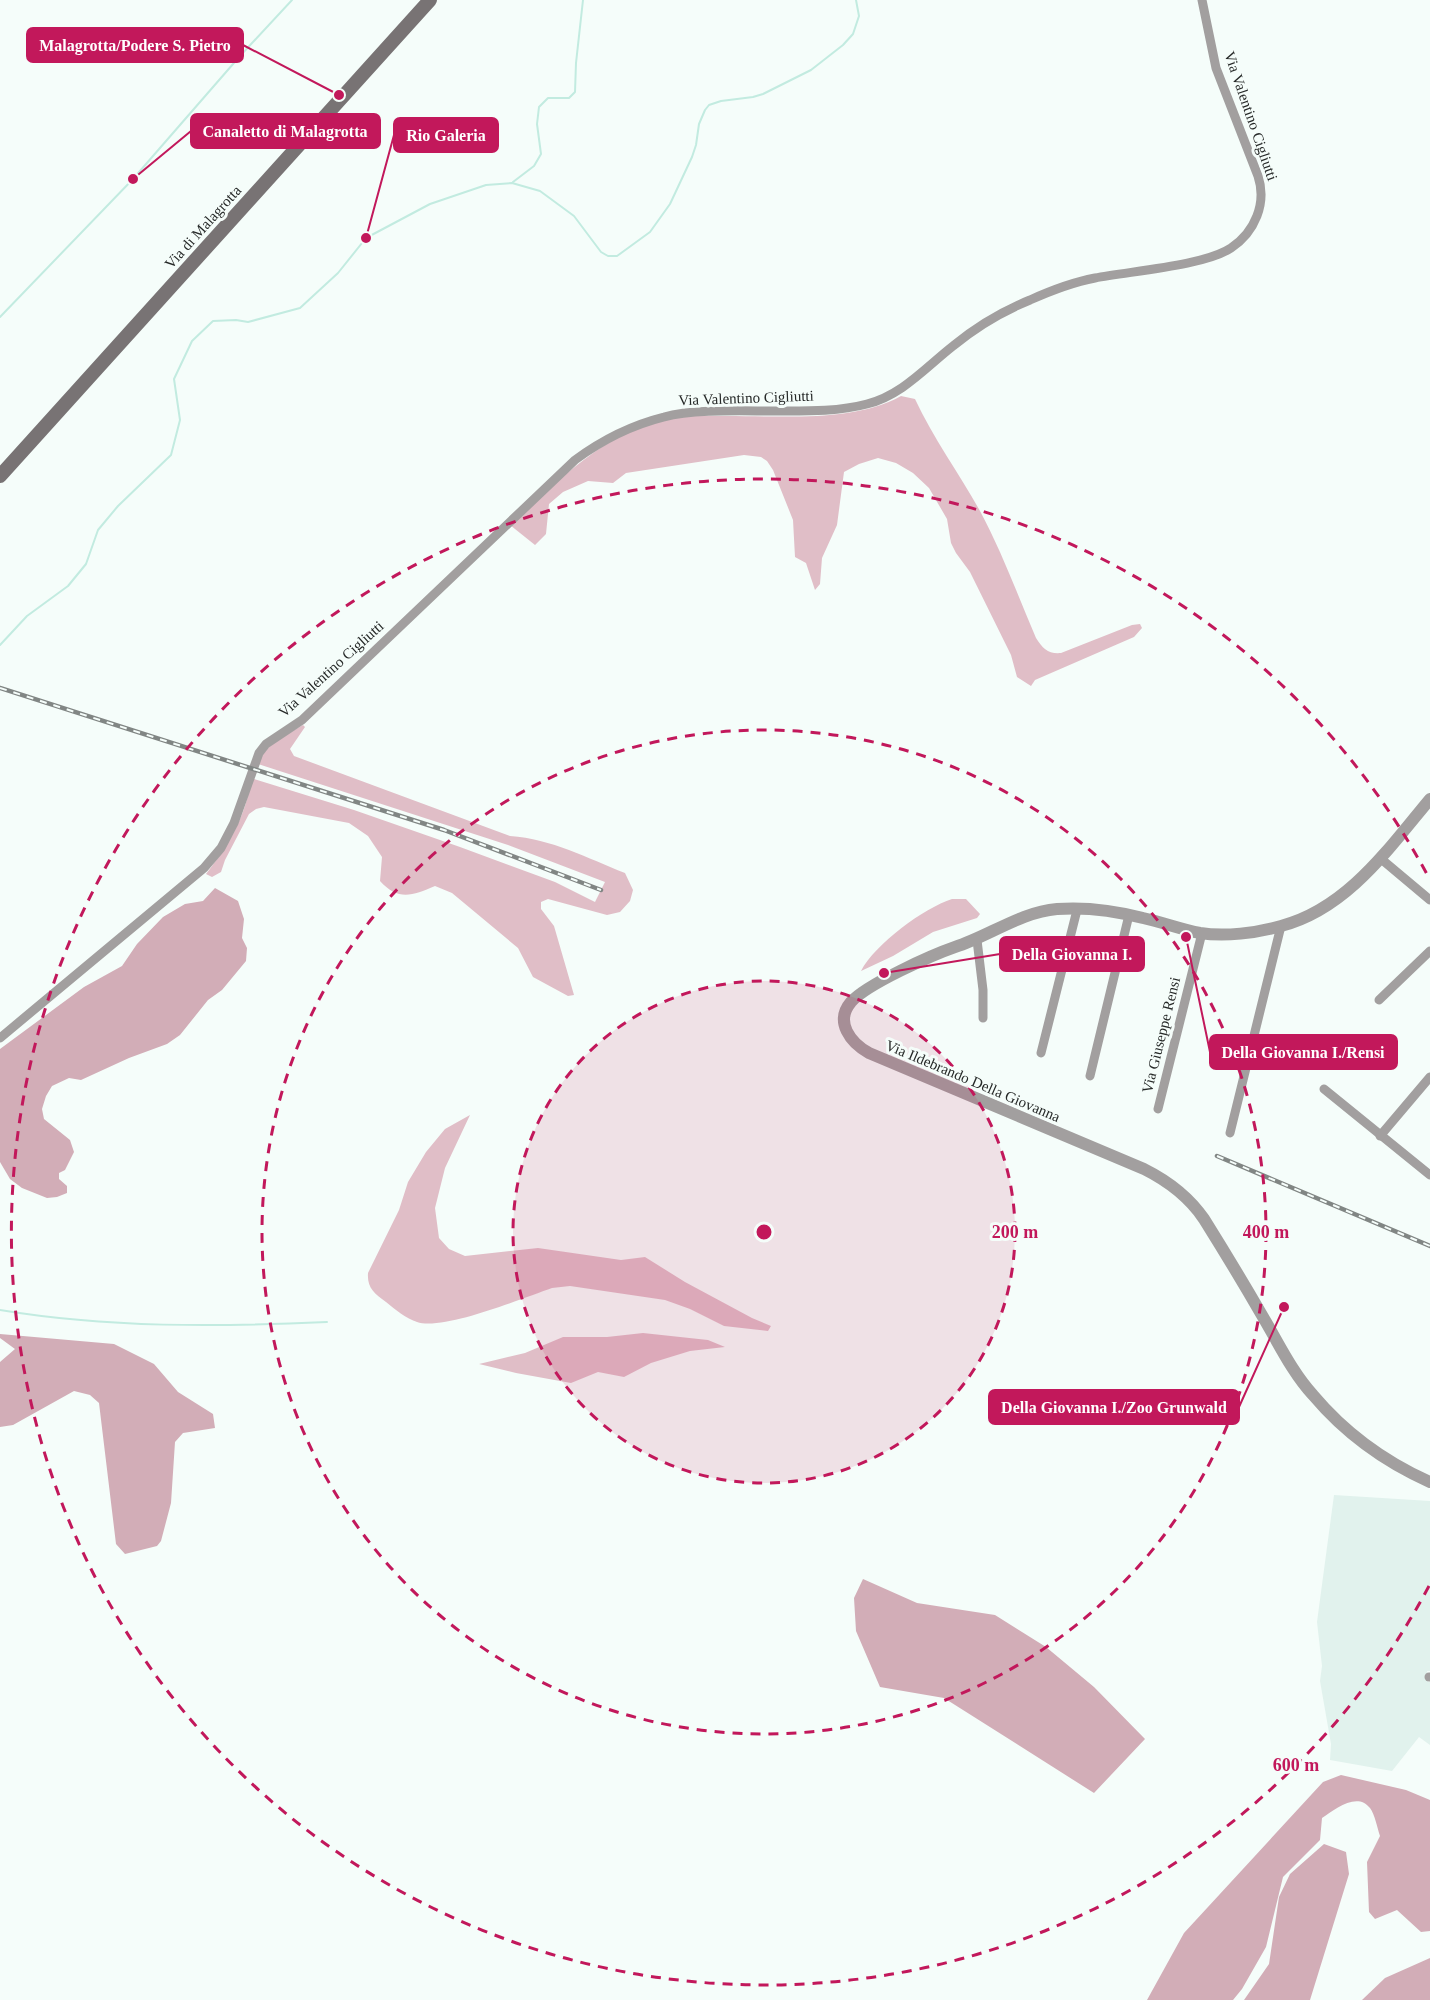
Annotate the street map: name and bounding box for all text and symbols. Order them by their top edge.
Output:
callout: Malagrotta/Podere S. Pietro [27,28,243,62]
text: Malagrotta/Podere S. Pietro [39,37,231,55]
street label: Via Valentino Cigliutti [1221,49,1281,183]
callout: Canaletto di Malagrotta [191,114,380,148]
callout: Rio Galeria [394,118,498,152]
text: Canaletto di Malagrotta [202,123,368,141]
text: Rio Galeria [406,127,486,144]
street label: Via di Malagrotta [162,182,245,272]
street label: Via Valentino Cigliutti [678,388,814,408]
street label: Via Valentino Cigliutti [275,618,387,720]
callout: Della Giovanna I. [1000,937,1144,971]
text: Della Giovanna I. [1012,946,1132,963]
street label: Via Giuseppe Rensi [1139,975,1183,1095]
callout: Della Giovanna I./Rensi [1210,1035,1397,1069]
street label: Via Ildebrando Della Giovanna [883,1037,1063,1125]
text: Della Giovanna I./Rensi [1221,1044,1385,1061]
centre of rings [754,1222,774,1242]
text: 200 m [992,1222,1038,1242]
text: 400 m [1243,1222,1289,1242]
callout: Della Giovanna I./Zoo Grunwald [989,1390,1239,1424]
text: Della Giovanna I./Zoo Grunwald [1001,1399,1227,1416]
text: 600 m [1273,1755,1319,1775]

